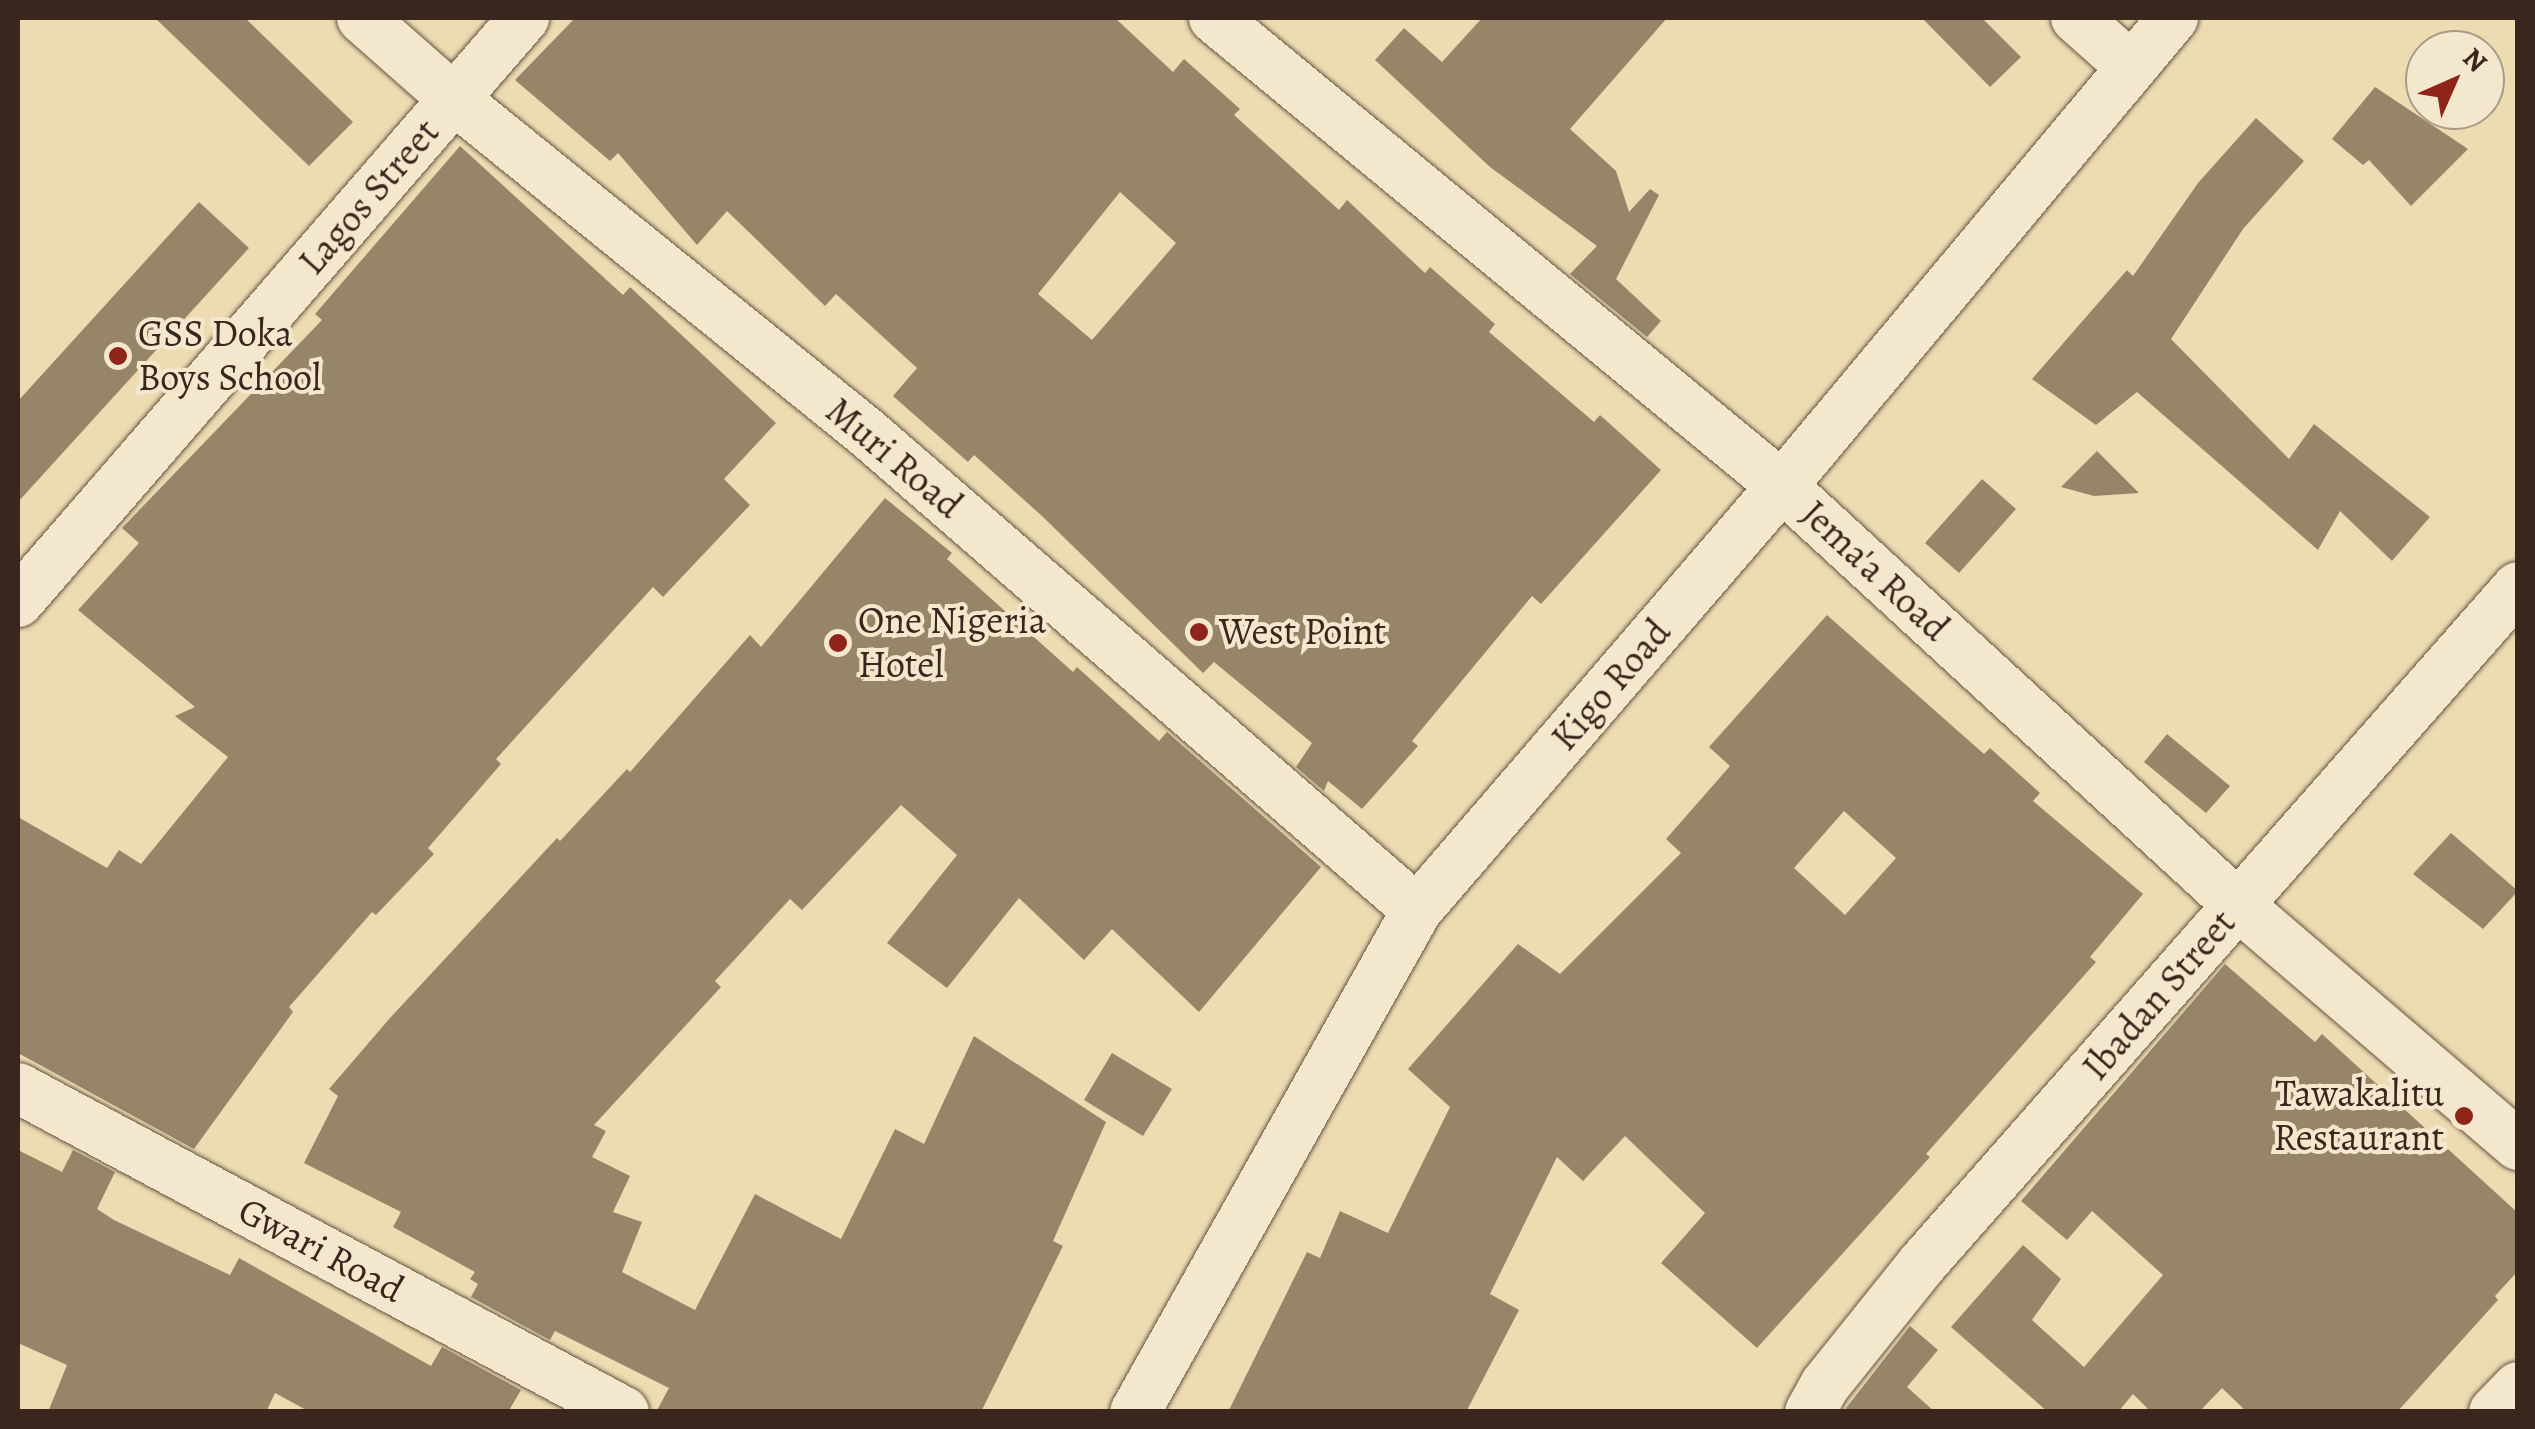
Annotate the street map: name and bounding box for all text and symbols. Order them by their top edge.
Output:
north arrow [2405,30,2505,130]
text: N [2454,40,2495,81]
street label: Lagos Street [289,110,449,284]
place label: GSS Doka Boys School [138,311,321,400]
marker: GSS Doka Boys School [107,345,129,367]
street label: Muri Road [817,388,971,528]
street label: Jema'a Road [1792,491,1958,651]
place label: One Nigeria Hotel [858,598,1046,688]
place label: West Point [1219,609,1386,655]
street label: Kigo Road [1542,610,1680,760]
marker: West Point [1188,621,1210,643]
marker: One Nigeria Hotel [827,632,849,654]
street label: Ibadan Street [2073,901,2245,1089]
place label: Tawakalitu Restaurant [2274,1071,2444,1160]
marker: Tawakalitu Restaurant [2453,1105,2475,1127]
street label: Gwari Road [231,1188,411,1312]

